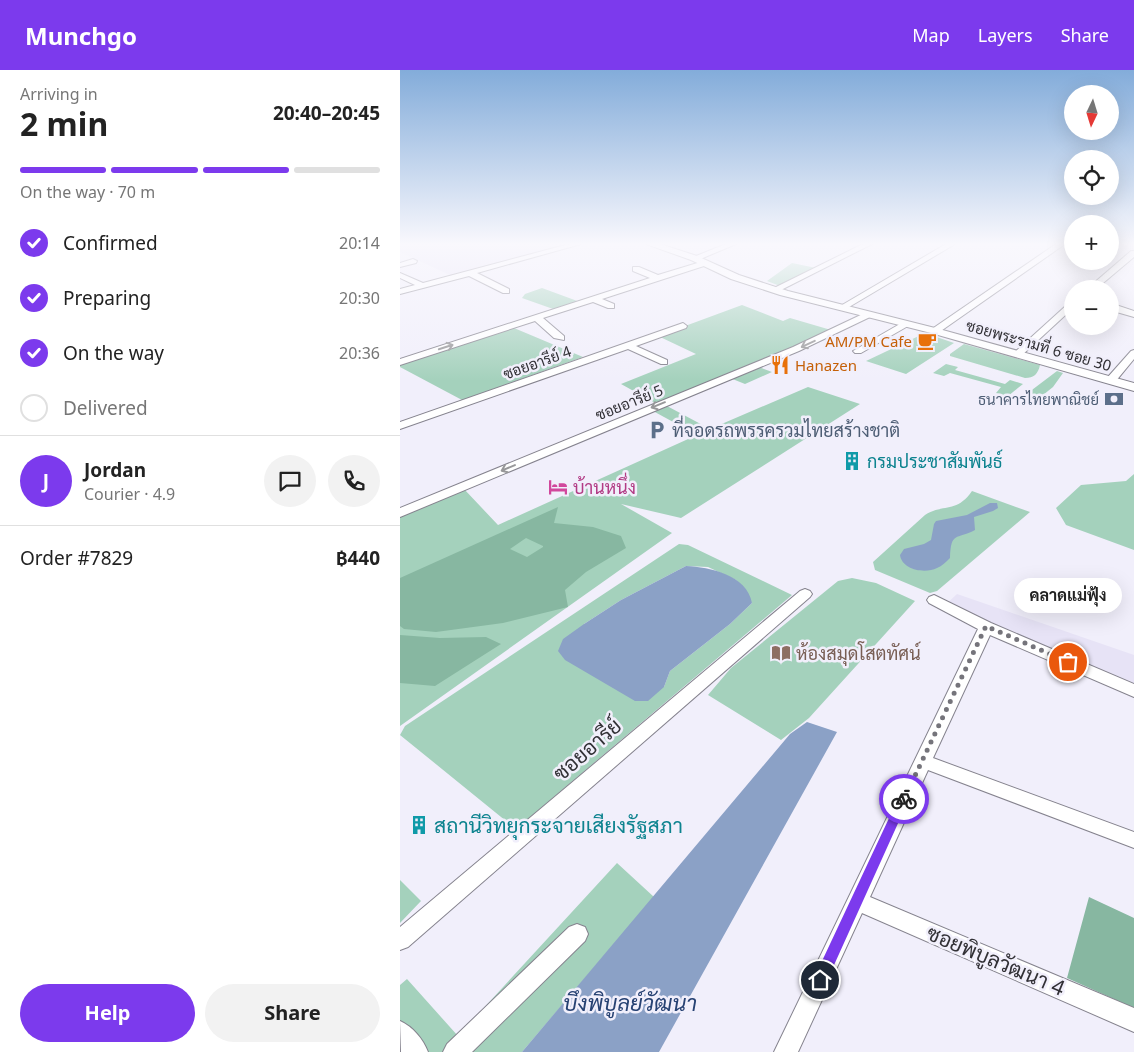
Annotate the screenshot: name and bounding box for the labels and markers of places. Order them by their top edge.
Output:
cafe icon: AM/PM Cafe [916,330,938,352]
place label: AM/PM Cafe [825,331,912,351]
restaurant icon: Hanazen [769,354,791,376]
place label: Hanazen [795,355,857,375]
bank icon: ธนาคารไทยพาณิชย์ [1103,388,1125,410]
place label: ธนาคารไทยพาณิชย์ [978,389,1099,409]
place label: ที่จอดรถพรรครวมไทยสร้างชาติ [672,415,900,442]
parking icon: ที่จอดรถพรรครวมไทยสร้างชาติ [646,419,668,441]
place label: กรมประชาสัมพันธ์ [867,449,1003,473]
building icon: กรมประชาสัมพันธ์ [841,450,863,472]
place label: บ้านหนึ่ง [573,472,636,499]
hotel icon: บ้านหนึ่ง [547,476,569,498]
callout: คลาดแม่ฟุ้ง [1014,577,1122,612]
place label: ห้องสมุดโสตทัศน์ [796,641,921,666]
pin [1047,641,1089,683]
library icon: ห้องสมุดโสตทัศน์ [770,642,792,664]
place label: สถานีวิทยุกระจายเสียงรัฐสภา [434,811,683,840]
building icon: สถานีวิทยุกระจายเสียงรัฐสภา [408,814,430,836]
pin [799,959,841,1001]

